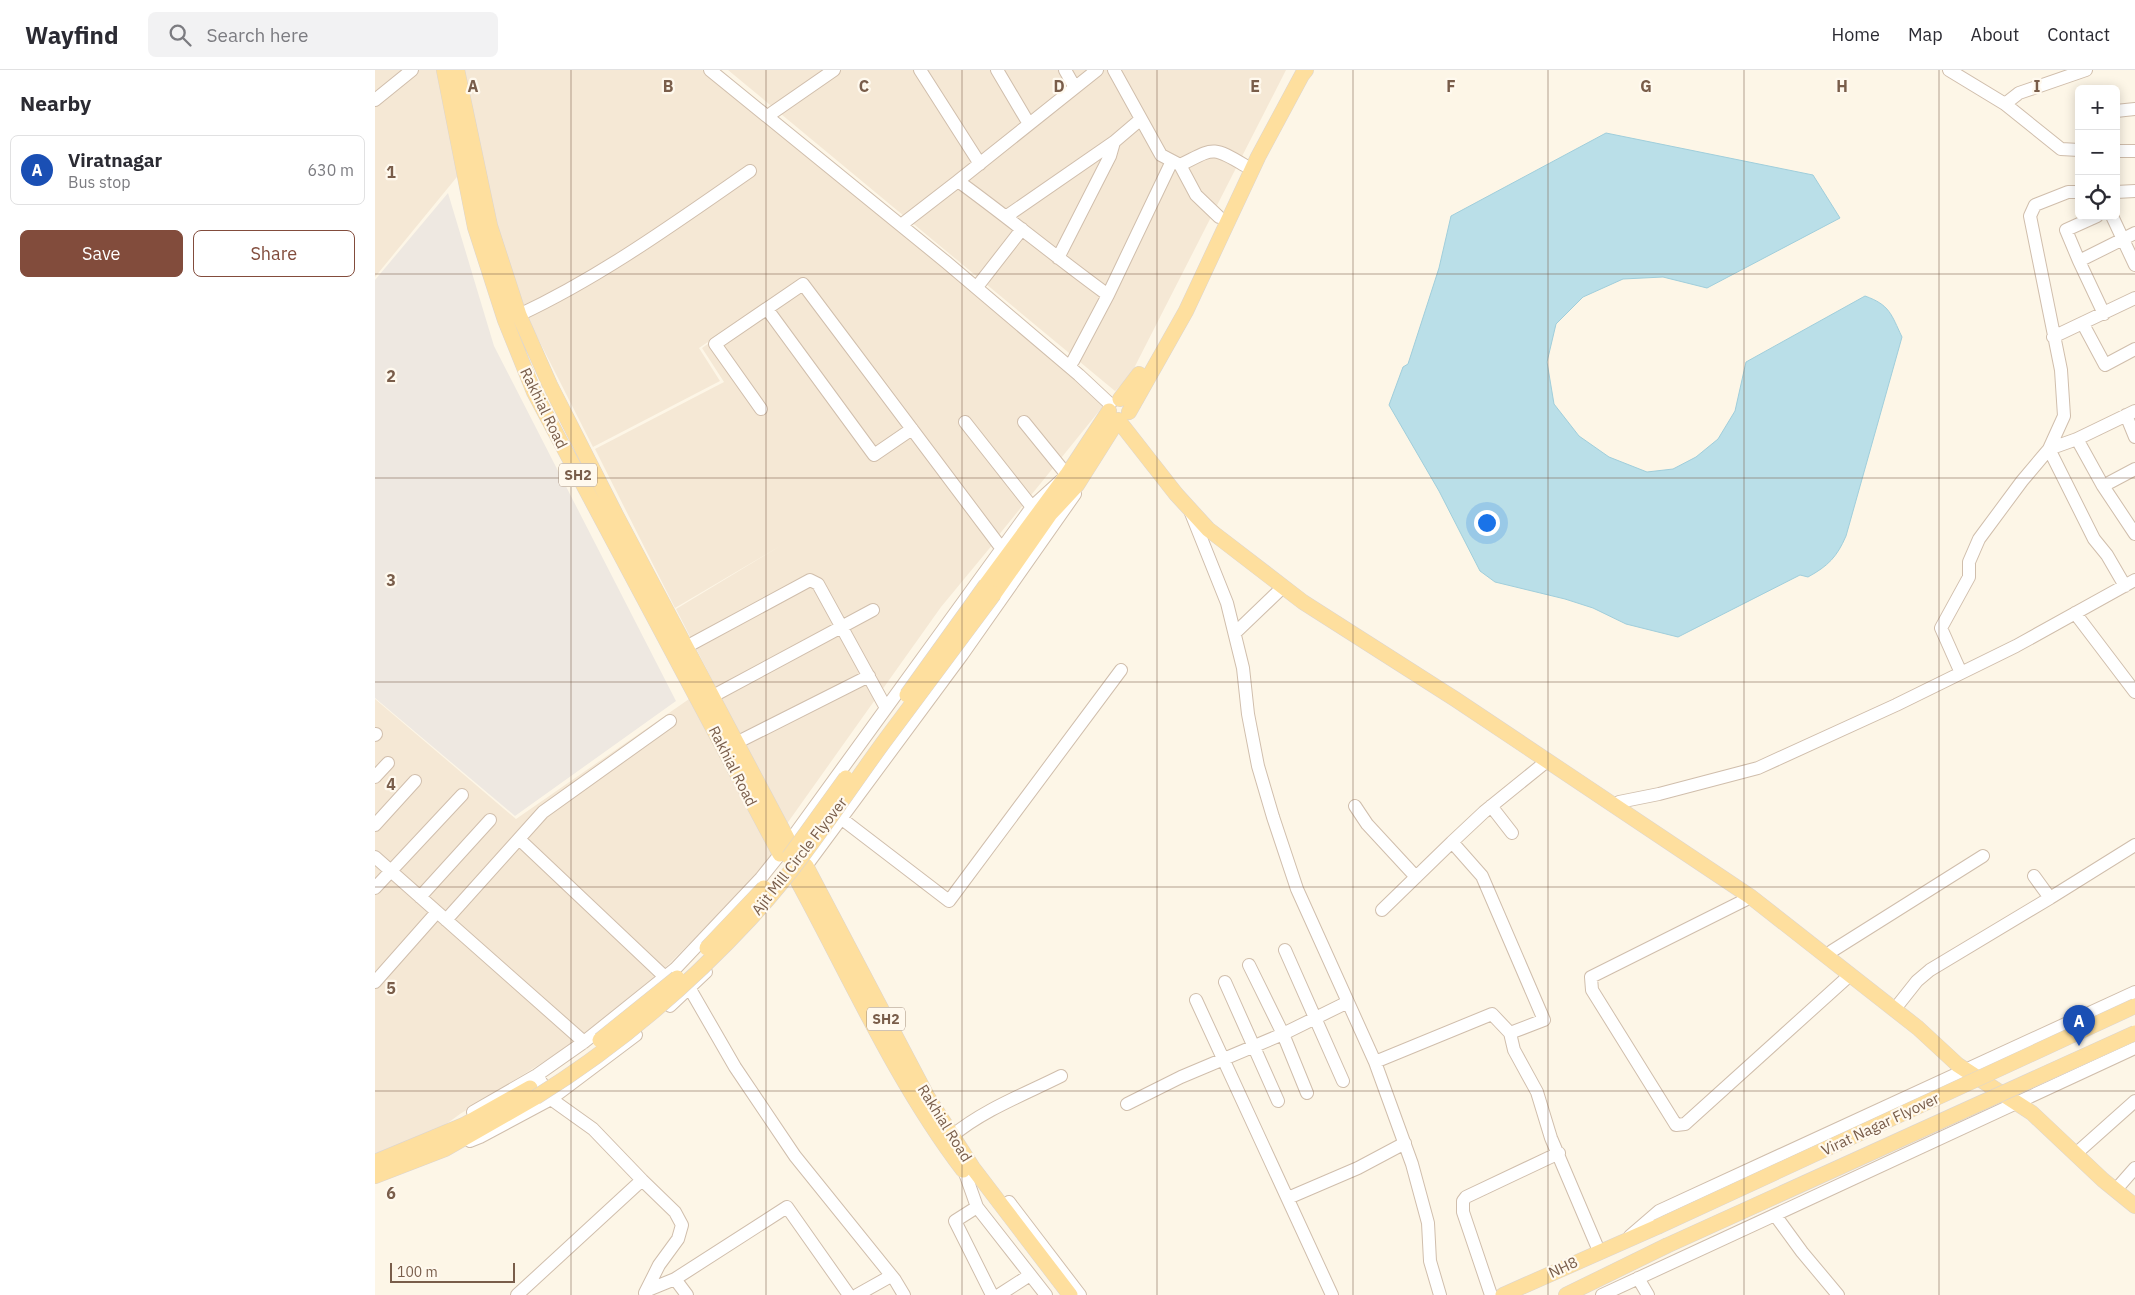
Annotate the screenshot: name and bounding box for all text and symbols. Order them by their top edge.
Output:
search box [148,12,498,57]
text: Wayfind [25,19,118,51]
icon: search [166,21,194,49]
text: Search here [206,23,308,47]
text: Home [1832,23,1880,46]
text: Map [1908,23,1943,46]
text: About [1971,23,2019,46]
text: Contact [2047,23,2110,46]
text: A [468,76,479,96]
text: B [663,76,674,96]
text: C [859,76,869,96]
text: D [1053,76,1065,96]
text: E [1250,76,1260,96]
text: F [1446,76,1456,96]
text: G [1640,76,1652,96]
text: H [1836,76,1848,96]
text: I [2034,76,2041,96]
map controls [2075,85,2120,220]
button: + [2075,85,2120,130]
text: Nearby [20,89,91,117]
button: − [2075,130,2120,175]
text: Viratnagar [68,148,162,172]
text: A [32,160,42,180]
text: 630 m [307,160,354,180]
text: 1 [386,162,396,182]
text: Bus stop [68,172,131,192]
button: locate [2075,175,2120,220]
button: Save [20,230,183,277]
button: Share [193,230,355,277]
street label: Rakhial Road [516,364,572,452]
text: 2 [386,366,396,386]
road number: SH2 [559,464,597,486]
your location [1474,510,1500,536]
text: 3 [386,570,396,590]
street label: Rakhial Road [705,723,761,809]
text: 4 [386,774,396,794]
street label: Ajit Mill Circle Flyover [747,793,851,919]
text: 5 [386,978,396,998]
pin: A [2063,1005,2095,1046]
road number: SH2 [867,1008,905,1031]
street label: Rakhial Road [914,1081,976,1165]
street label: Virat Nagar Flyover [1818,1088,1942,1160]
text: 6 [386,1183,396,1203]
street label: NH8 [1545,1252,1581,1282]
scale bar [390,1260,515,1283]
text: 100 m [397,1263,438,1281]

